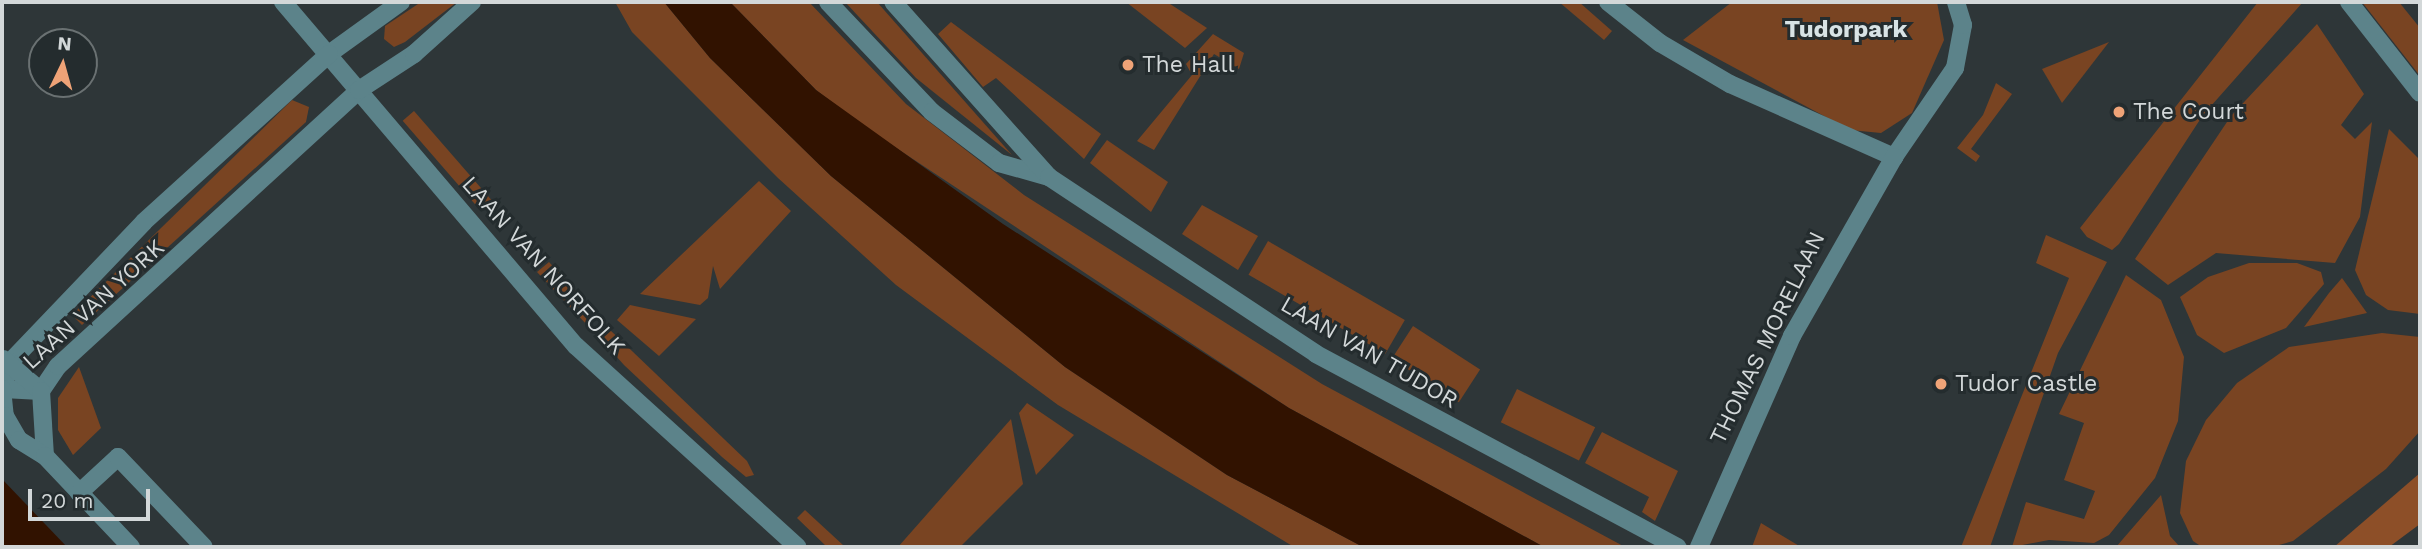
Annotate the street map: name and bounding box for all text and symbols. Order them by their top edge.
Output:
district label: Tudorpark [1785,16,1907,44]
north arrow [28,28,98,98]
text: N [57,32,73,56]
place label: The Hall [1142,51,1235,79]
marker: The Hall [1120,57,1136,73]
place label: The Court [2133,98,2244,126]
marker: The Court [2111,104,2127,120]
street label: LAAN VAN NORFOLK [455,171,631,361]
street label: THOMAS MORELAAN [1705,227,1831,449]
street label: LAAN VAN YORK [17,234,171,376]
street label: LAAN VAN TUDOR [1275,291,1463,415]
place label: Tudor Castle [1955,370,2098,398]
marker: Tudor Castle [1933,376,1949,392]
scale bar [32,476,154,520]
text: 20 m [41,488,93,513]

